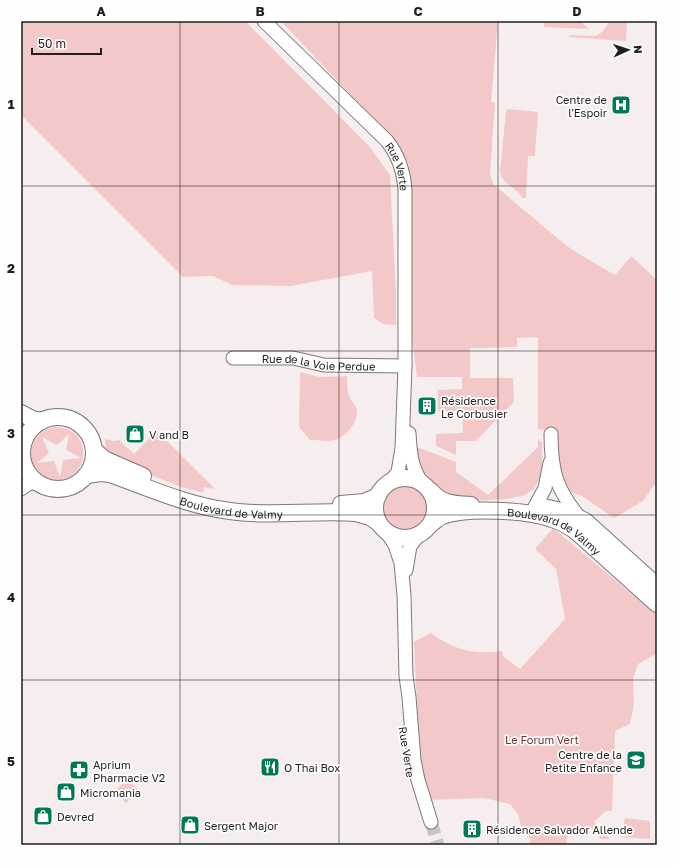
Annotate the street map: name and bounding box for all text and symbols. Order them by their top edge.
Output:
text: A [96,3,106,19]
text: B [255,3,265,19]
text: C [413,3,423,19]
text: D [572,3,582,19]
scale bar [32,30,101,56]
north arrow [608,30,648,70]
text: 50 m [38,36,66,51]
text: N [632,45,645,54]
place label: Centre de l'Espoir [556,93,608,119]
hospital icon: Centre de l'Espoir [610,94,632,116]
text: 1 [8,96,15,112]
street label: Rue Verte [383,139,412,191]
text: 2 [7,260,15,276]
street label: Rue de la Voie Perdue [262,351,375,372]
place label: Résidence Le Corbusier [441,394,508,420]
building icon: Résidence Le Corbusier [416,395,438,417]
shop icon: V and B [124,423,146,445]
text: 3 [7,425,15,441]
place label: V and B [149,428,189,441]
street label: Boulevard de Valmy [178,493,283,520]
street label: Boulevard de Valmy [507,505,604,557]
text: 4 [7,589,15,605]
street label: Rue Verte [397,726,417,778]
park label: Le Forum Vert [505,733,579,746]
place label: Centre de la Petite Enfance [545,748,622,774]
school or university icon: Centre de la Petite Enfance [625,749,647,771]
text: 5 [7,753,15,769]
restaurant icon: O Thai Box [259,756,281,778]
place label: Aprium Pharmacie V2 [93,758,165,784]
pharmacy icon: Aprium Pharmacie V2 [68,759,90,781]
place label: O Thai Box [284,761,340,774]
shop icon: Micromania [55,781,77,803]
place label: Micromania [80,786,141,799]
shop icon: Devred [32,805,54,827]
place label: Devred [57,810,94,823]
shop icon: Sergent Major [179,814,201,836]
building icon: Résidence Salvador Allende [461,818,483,840]
place label: Sergent Major [204,819,279,832]
place label: Résidence Salvador Allende [486,823,633,836]

